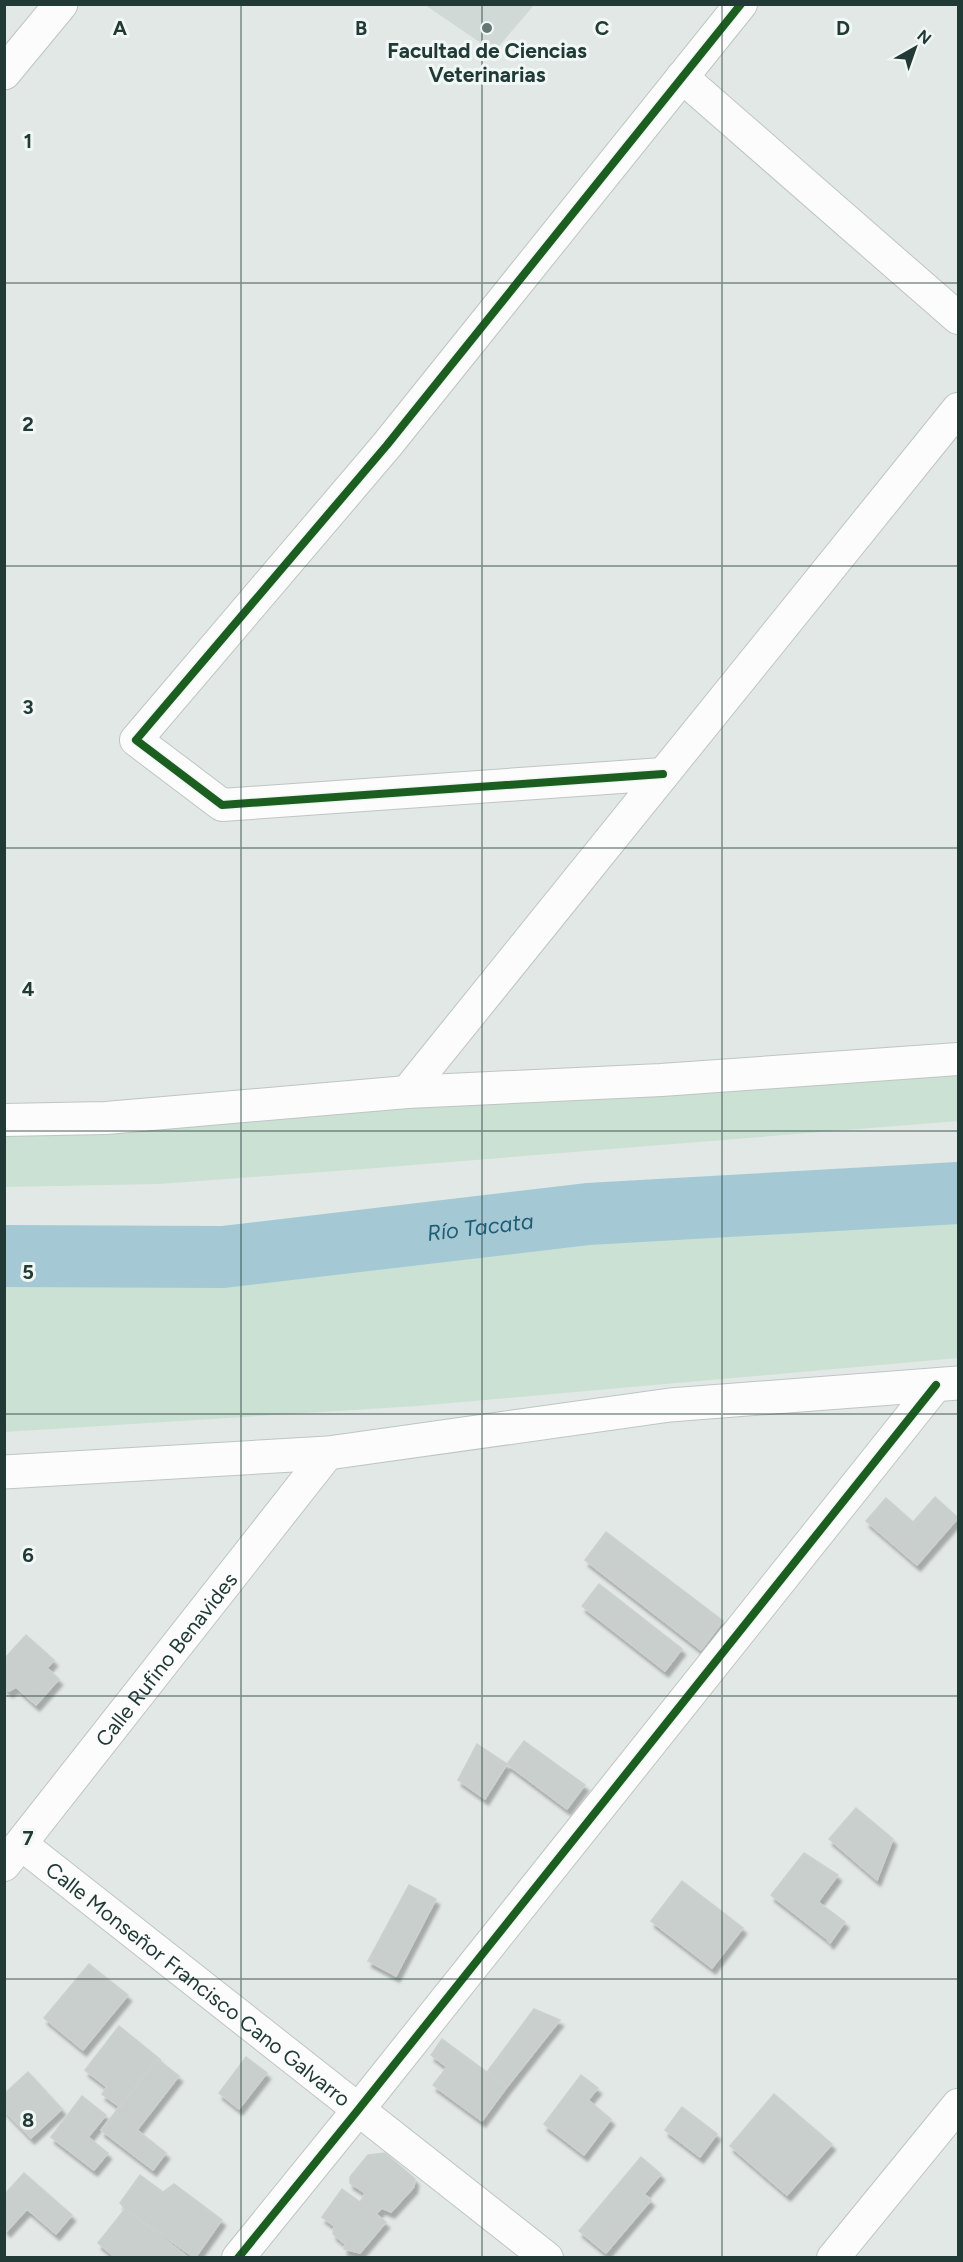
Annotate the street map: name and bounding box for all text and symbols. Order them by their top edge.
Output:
text: A [113,16,128,40]
text: B [355,16,367,40]
text: C [595,16,609,40]
text: D [836,16,850,40]
north arrow [885,18,945,78]
marker: Facultad de Ciencias Veterinarias [480,21,494,35]
text: N [913,26,935,48]
place label: Facultad de Ciencias Veterinarias [387,38,587,87]
text: 1 [24,129,32,153]
text: 2 [22,412,34,436]
text: 3 [22,695,34,719]
text: 4 [22,977,35,1001]
water label: Río Tacata [425,1207,535,1246]
text: 5 [22,1260,34,1284]
text: 6 [22,1543,34,1567]
street label: Calle Rufino Benavides [90,1567,242,1751]
text: 7 [22,1826,34,1850]
street label: Calle Monseñor Francisco Cano Galvarro [41,1856,356,2111]
text: 8 [22,2108,34,2132]

